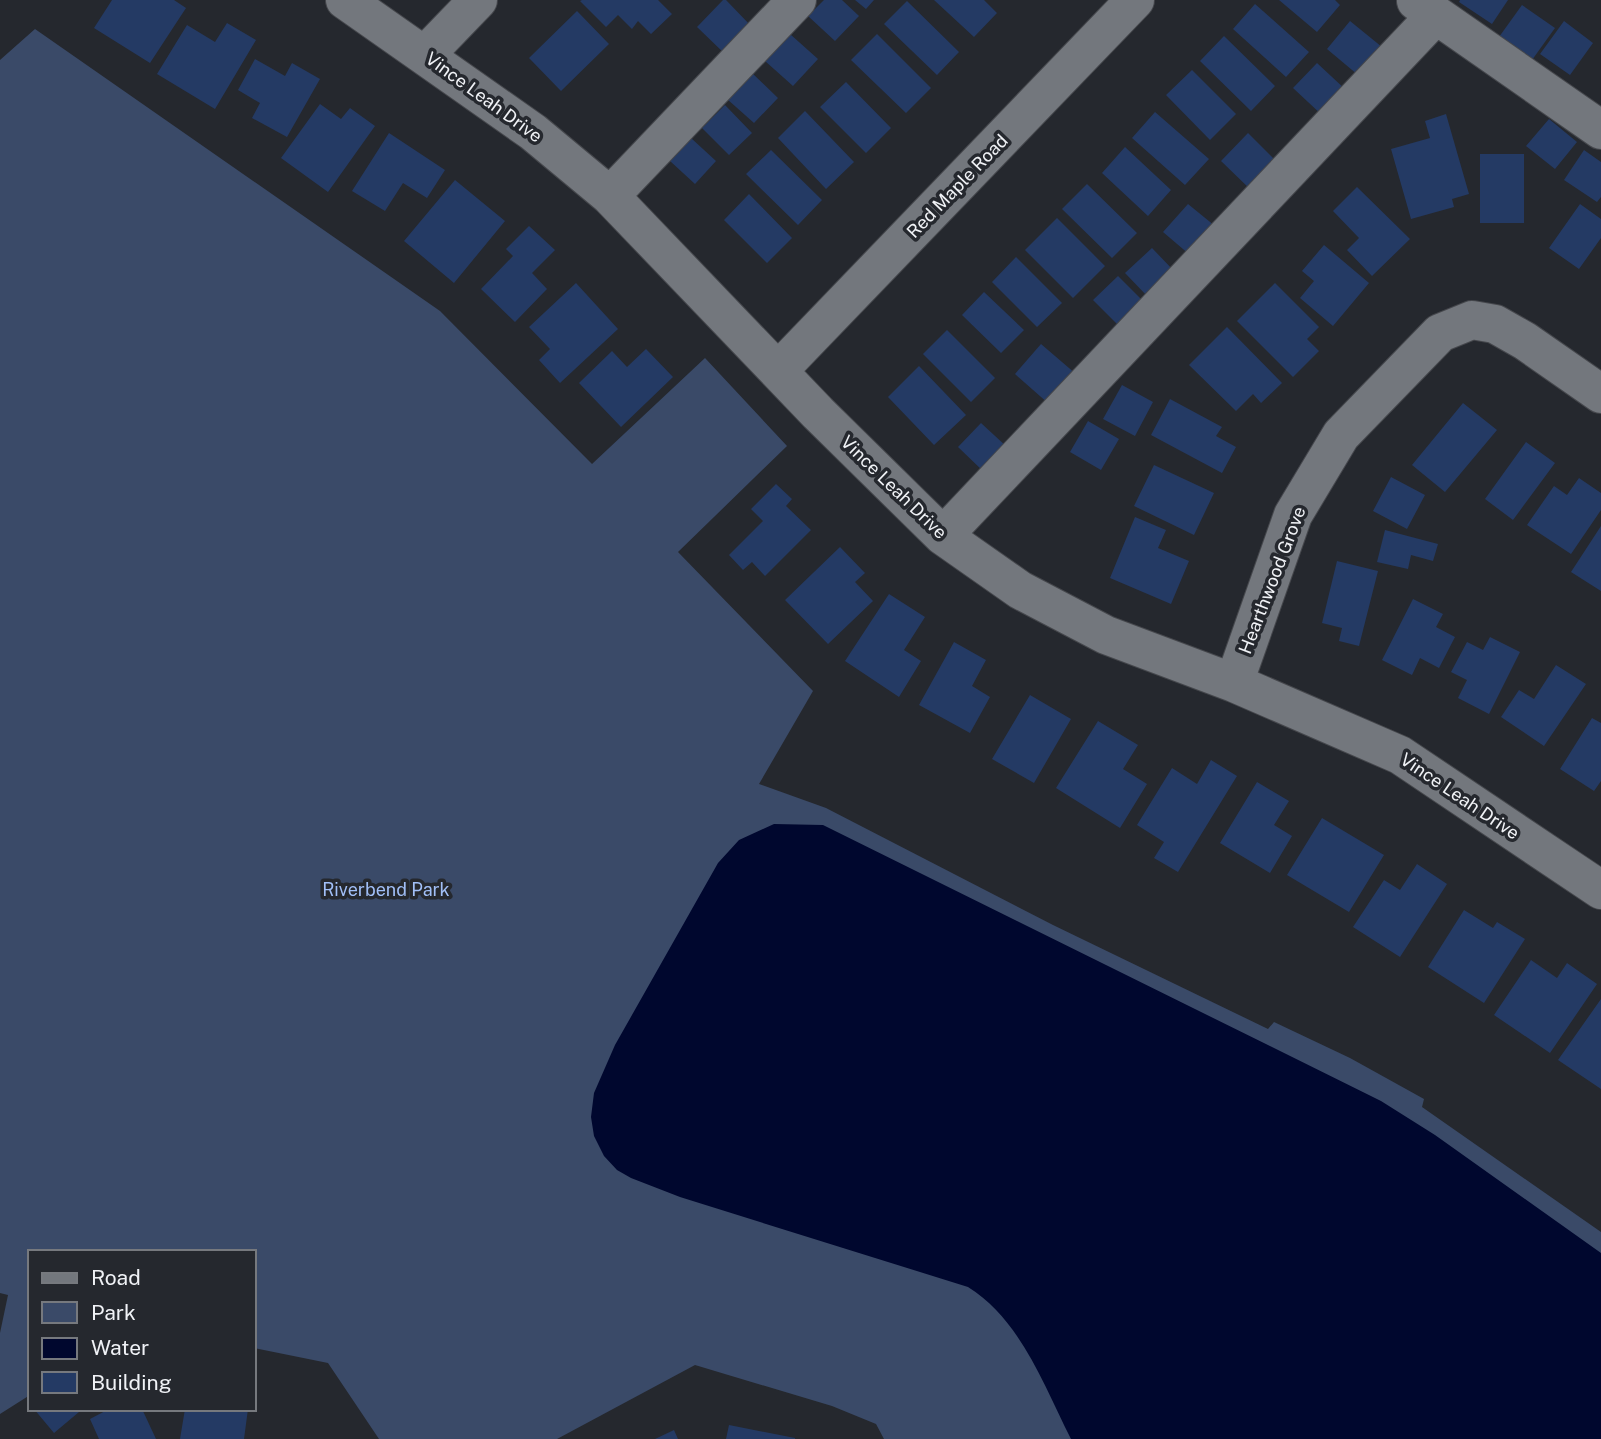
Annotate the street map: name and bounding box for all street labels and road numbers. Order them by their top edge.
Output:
street label: Vince Leah Drive [422,48,546,146]
street label: Red Maple Road [902,130,1012,242]
street label: Vince Leah Drive [837,431,951,543]
street label: Hearthwood Grove [1234,503,1310,657]
street label: Vince Leah Drive [1396,748,1524,844]

